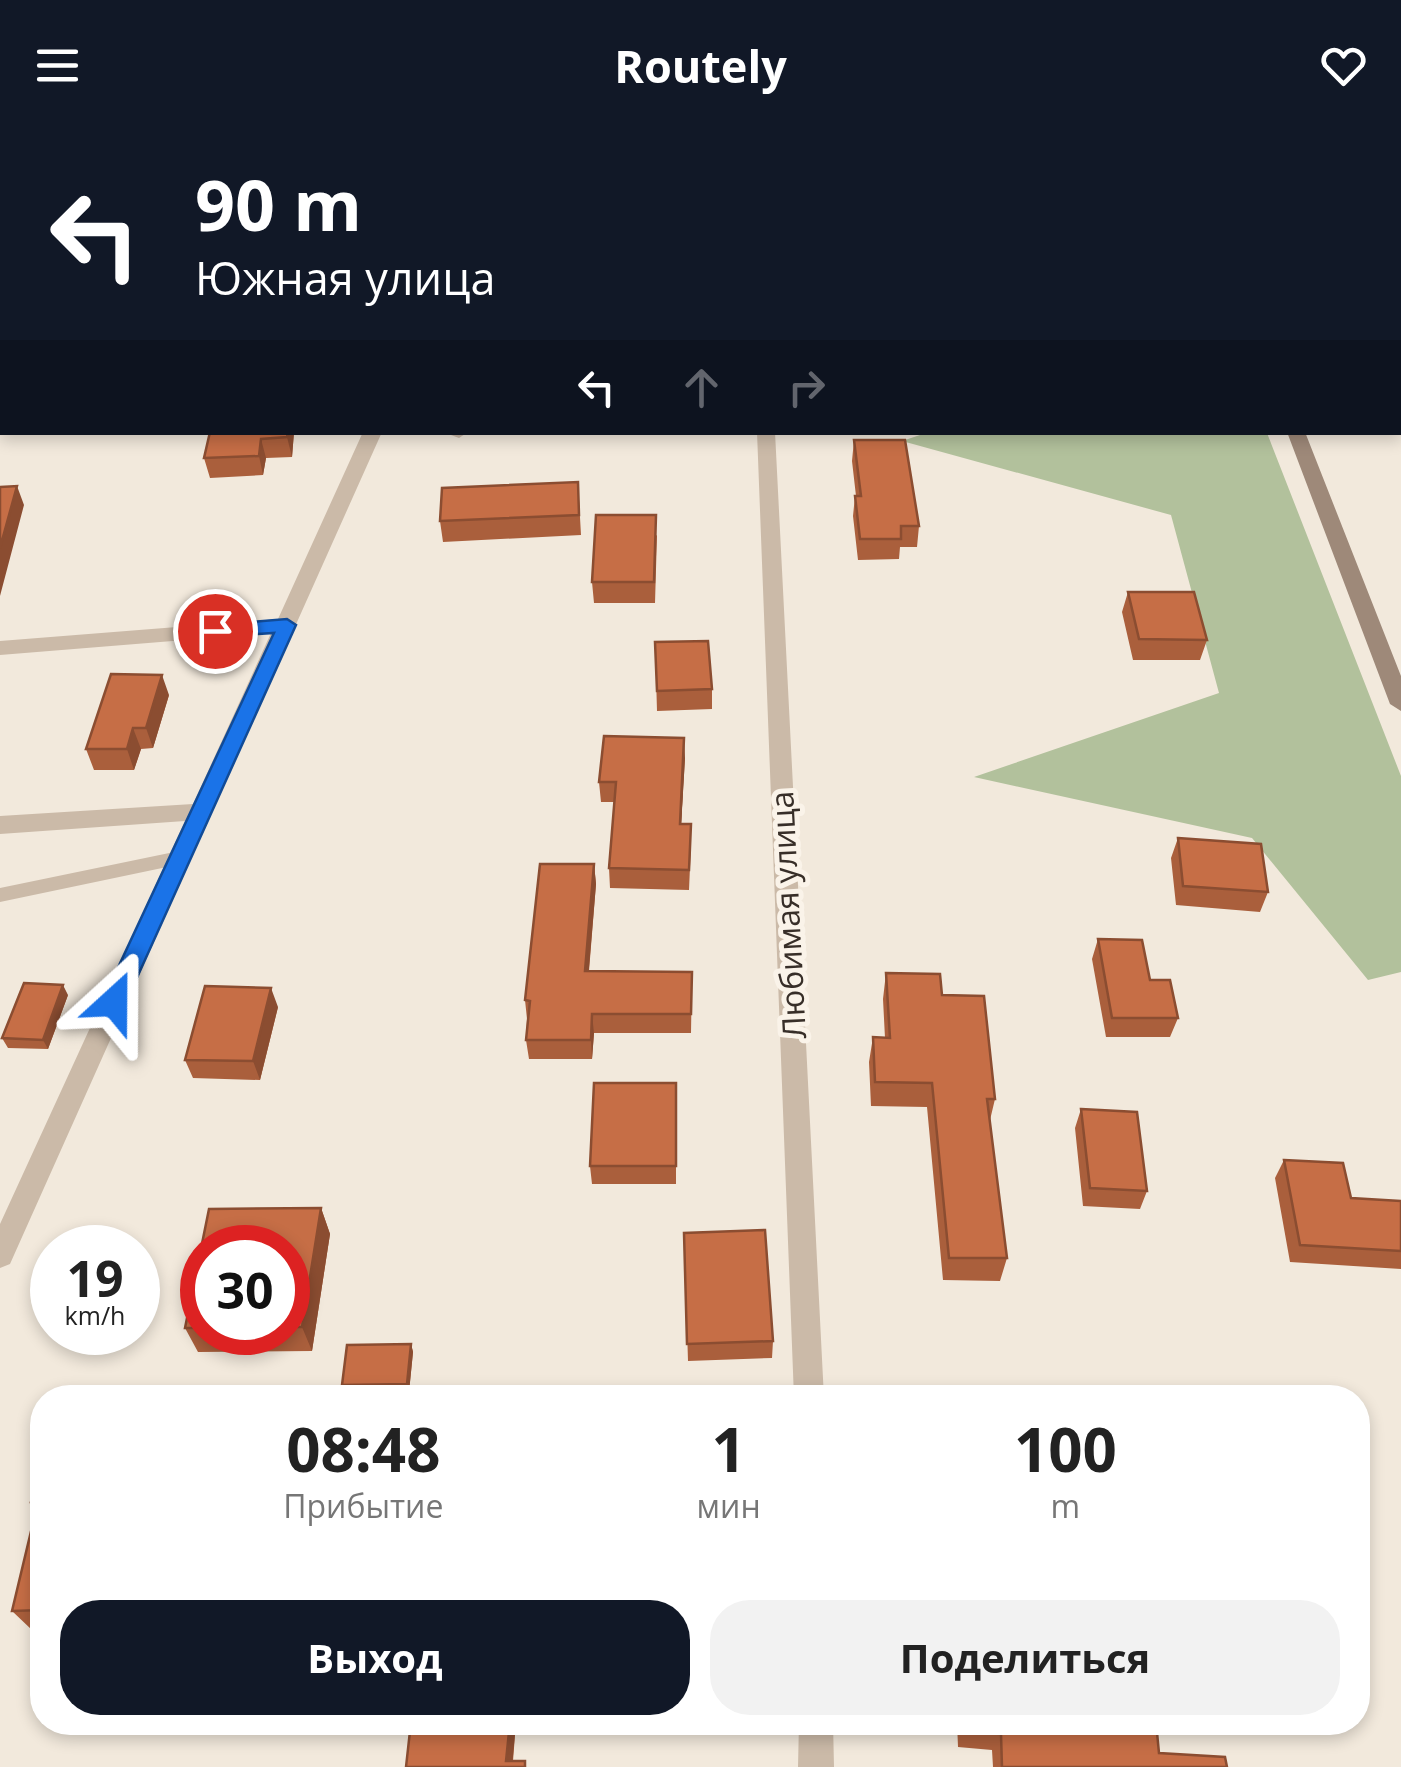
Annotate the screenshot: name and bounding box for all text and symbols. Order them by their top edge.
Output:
text: Routely [614,35,787,96]
icon: menu [30,38,85,93]
icon: heart [1316,38,1371,93]
text: 90 m [195,156,362,252]
icon: left [30,170,160,300]
text: Южная улица [195,247,495,308]
icon: left [569,360,624,415]
icon: ahead [674,360,729,415]
icon: right [779,360,834,415]
pin [173,589,258,674]
icon: arrive [188,604,243,659]
street label: Любимая улица [759,790,815,1040]
position arrow [62,950,166,1054]
speed limit sign: 30 [180,1225,310,1355]
text: 19 [66,1244,124,1312]
text: km/h [65,1298,125,1332]
text: 08:48 [286,1408,440,1490]
text: 1 [711,1408,746,1490]
text: 100 [1014,1408,1117,1490]
text: Прибытие [283,1484,443,1527]
text: мин [697,1484,761,1527]
text: m [1051,1484,1080,1527]
button: Выход [60,1600,690,1715]
button: Поделиться [710,1600,1340,1715]

